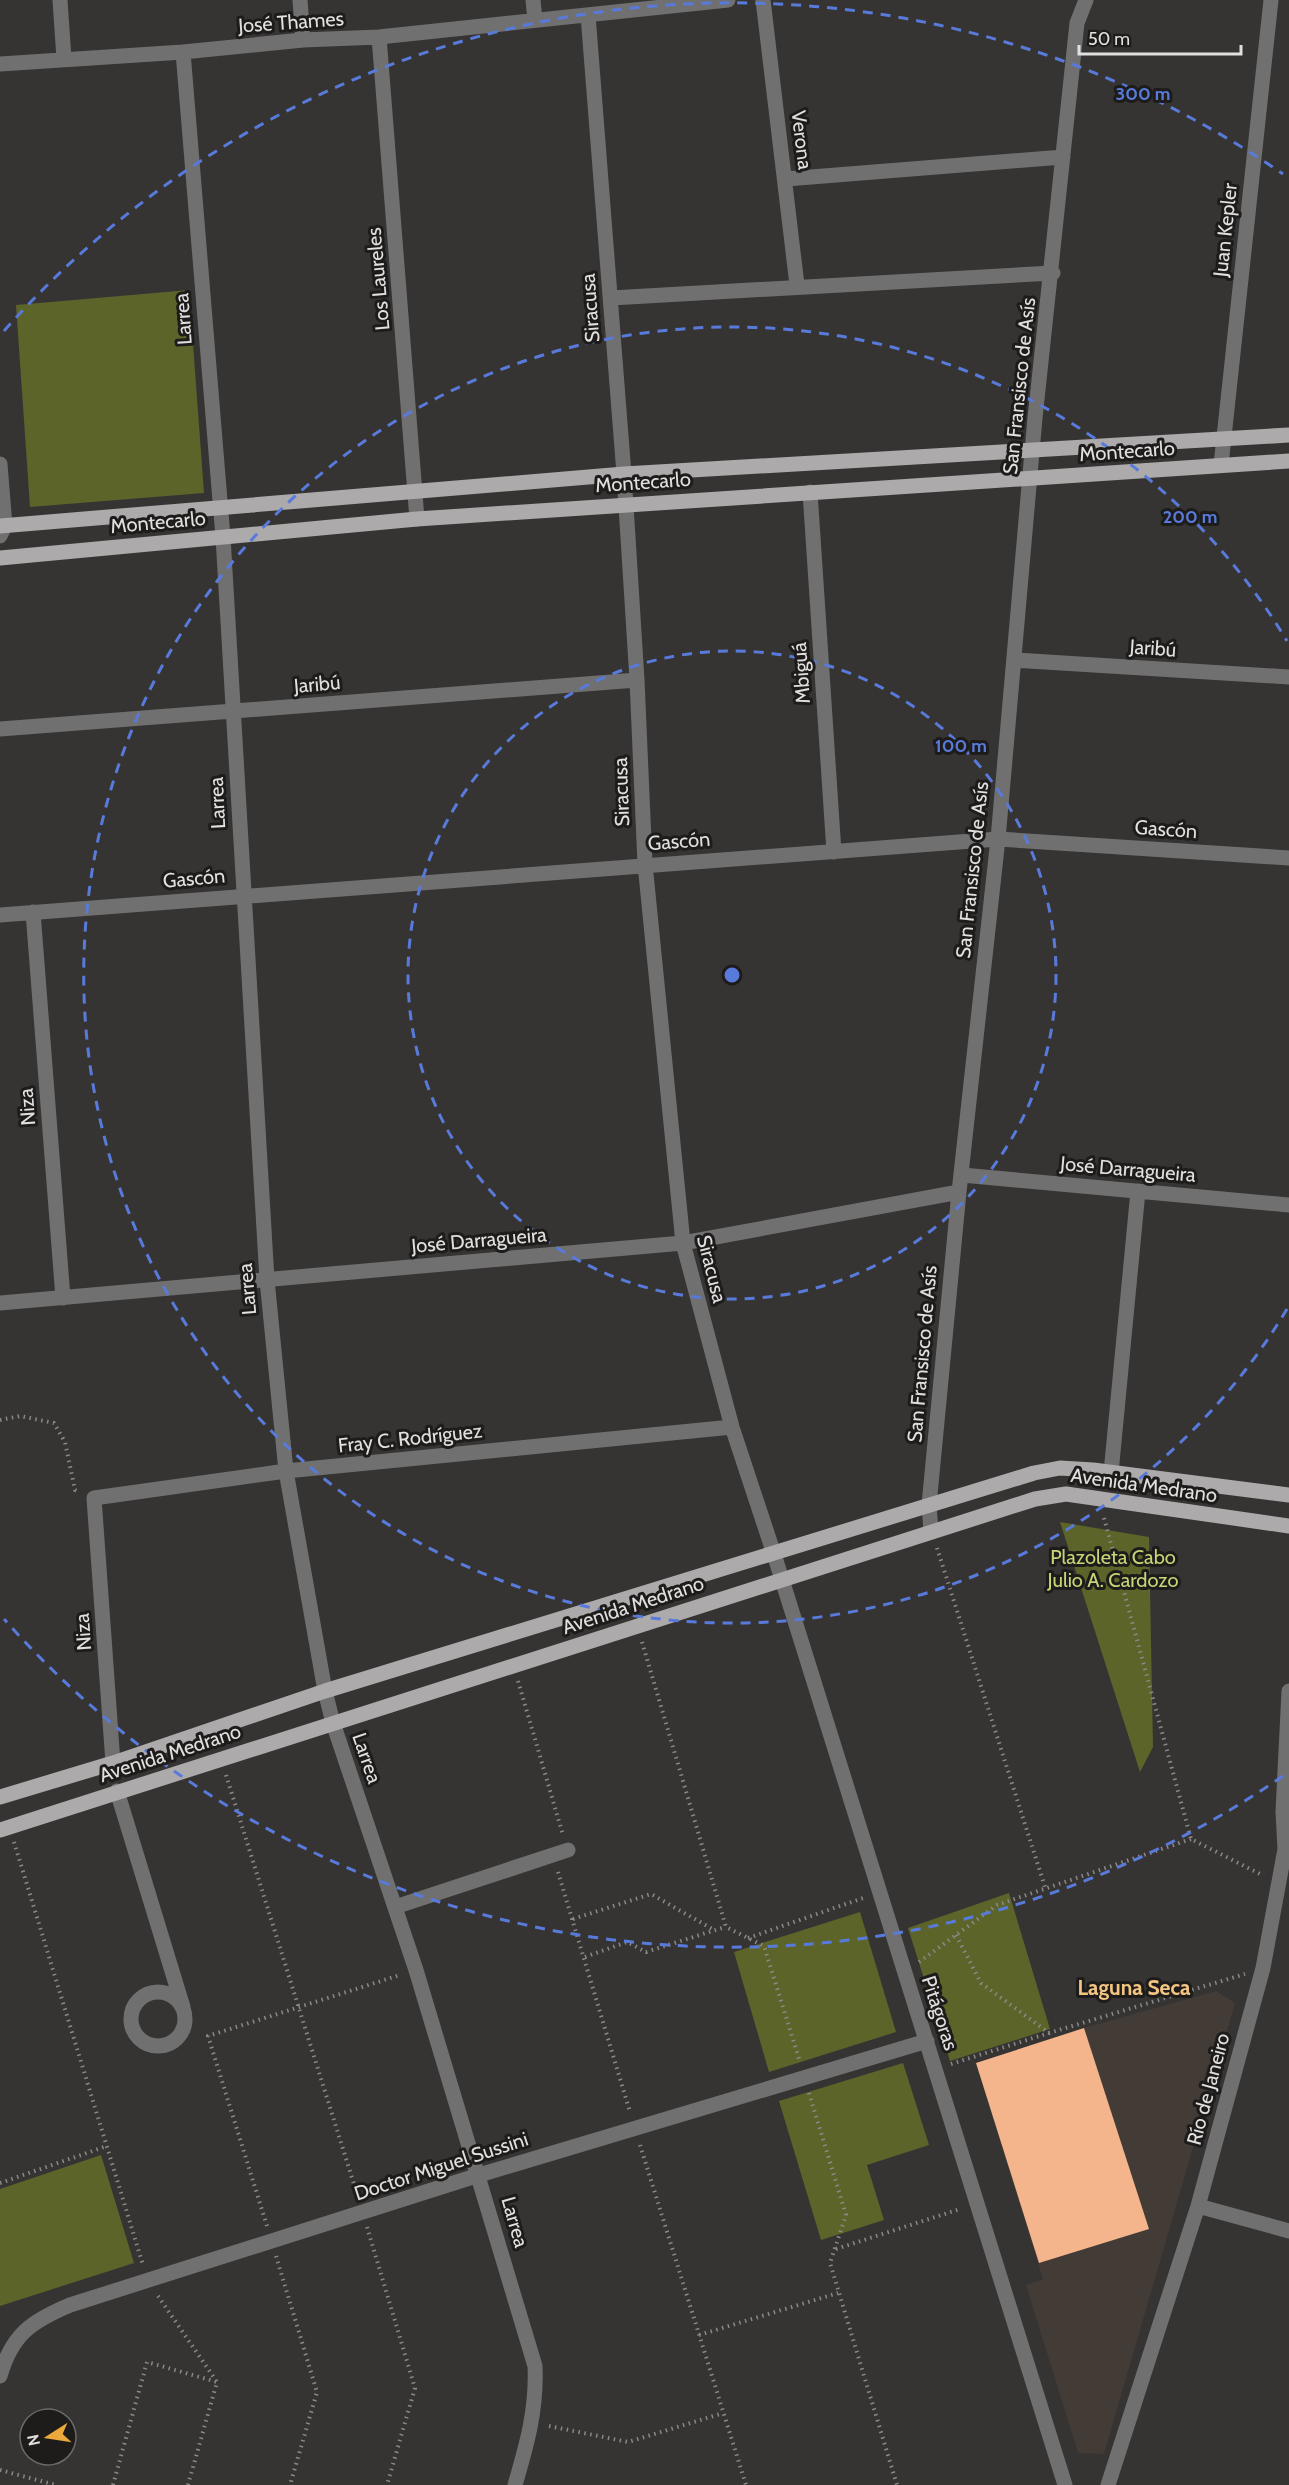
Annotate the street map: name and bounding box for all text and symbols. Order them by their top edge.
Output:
street label: José Thames [236,6,345,38]
scale bar [1079,18,1241,56]
text: 50 m [1088,28,1130,50]
text: 300 m [1116,83,1170,105]
street label: Verona [786,109,818,171]
street label: Juan Kepler [1208,181,1242,279]
street label: Los Laureles [362,227,394,331]
street label: Siracusa [576,272,604,343]
street label: Larrea [169,292,197,346]
street label: San Fransisco de Asís [998,296,1040,476]
street label: Montecarlo [1079,436,1175,466]
street label: Montecarlo [595,467,691,497]
street label: Montecarlo [109,506,207,538]
text: 200 m [1163,506,1217,528]
street label: Jaribú [1128,634,1177,662]
street label: Mbiguá [787,641,815,704]
street label: Jaribú [292,670,341,698]
text: 100 m [935,735,987,757]
street label: Siracusa [608,757,634,827]
street label: Larrea [204,776,230,830]
street label: San Fransisco de Asís [951,780,993,960]
street label: Gascón [1134,815,1198,843]
street label: Gascón [647,827,711,855]
street label: Gascón [162,863,226,893]
centre of rings [722,965,742,985]
street label: Niza [14,1087,40,1126]
street label: José Darragueira [1058,1151,1197,1187]
street label: José Darragueira [409,1222,548,1258]
street label: Siracusa [692,1233,732,1306]
street label: Larrea [233,1262,261,1316]
street label: San Fransisco de Asís [902,1264,942,1444]
street label: Fray C. Rodríguez [337,1418,483,1458]
street label: Avenida Medrano [1069,1463,1219,1507]
park label: Plazoleta Cabo Julio A. Cardozo [1047,1545,1178,1592]
street label: Avenida Medrano [559,1571,707,1639]
street label: Niza [70,1612,96,1651]
street label: Avenida Medrano [96,1719,244,1787]
street label: Larrea [347,1730,387,1787]
street label: Pitágoras [917,1973,963,2053]
district label: Laguna Seca [1078,1975,1191,2000]
street label: Río de Janeiro [1182,2030,1234,2148]
street label: Doctor Miguel Sussini [351,2127,531,2205]
street label: Larrea [496,2194,534,2251]
north arrow [18,2407,78,2467]
text: N [23,2433,44,2448]

